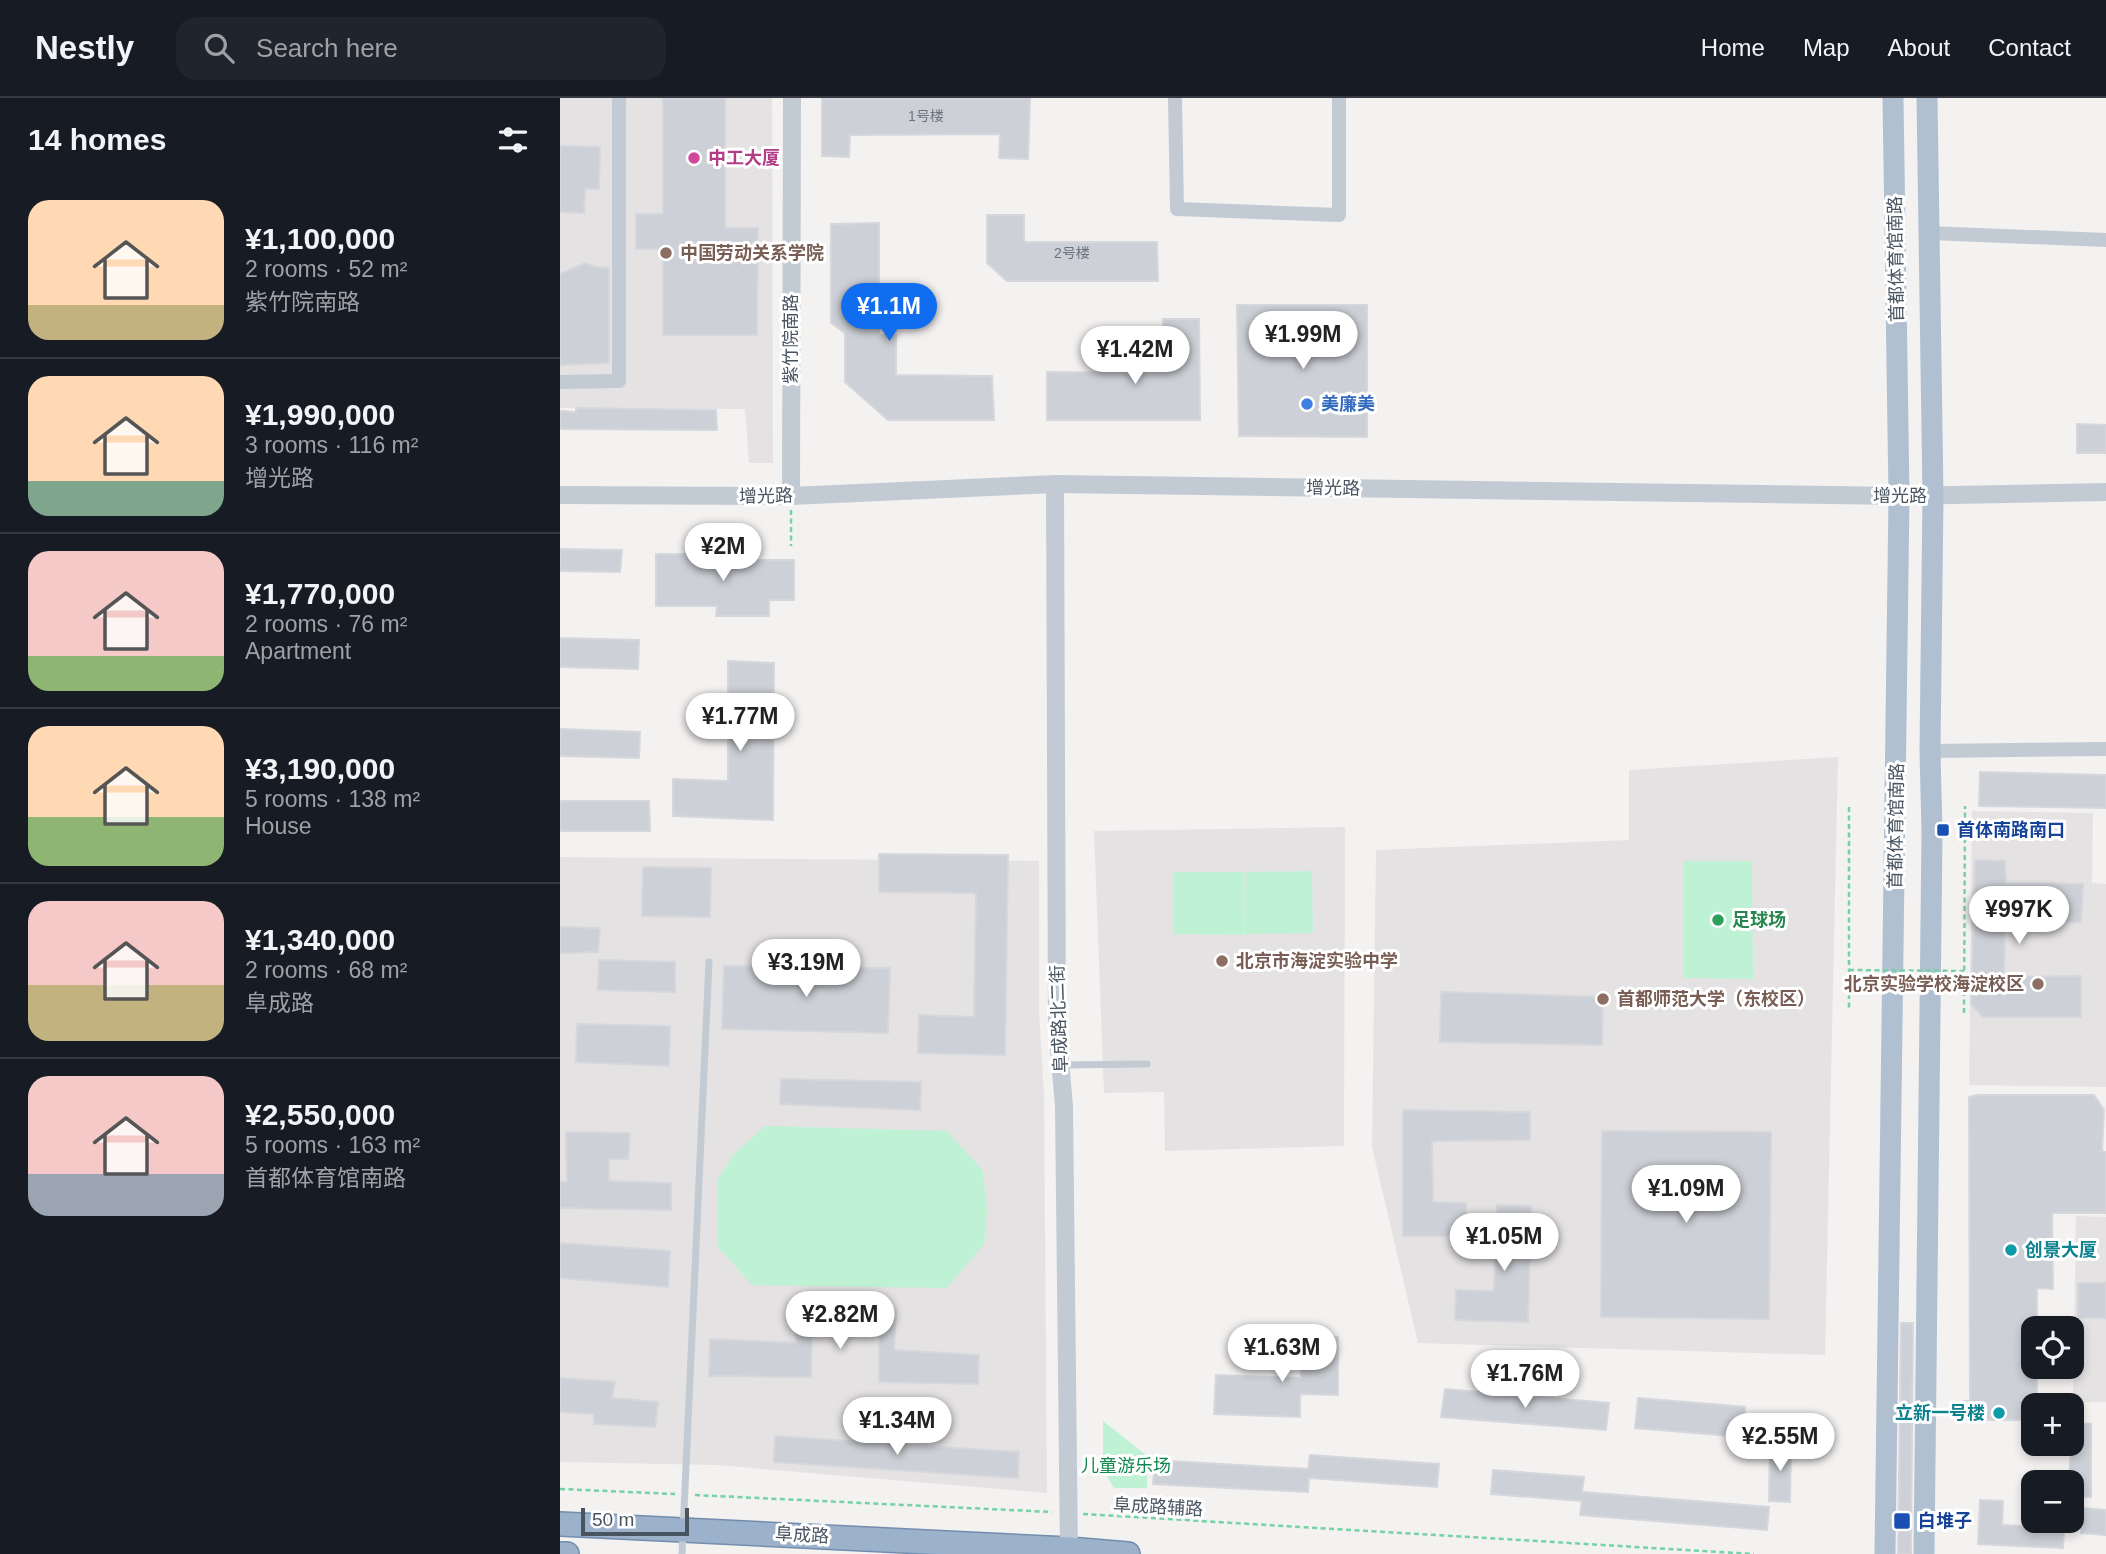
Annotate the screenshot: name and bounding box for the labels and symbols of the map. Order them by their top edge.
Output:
house number: 1号楼 [908,108,944,124]
place label: 中工大厦 [708,148,780,168]
marker: 中工大厦 [686,150,702,166]
street label: 首都体育馆南路 [1885,196,1907,322]
place label: 中国劳动关系学院 [680,243,824,263]
marker: 中国劳动关系学院 [658,245,674,261]
house number: 2号楼 [1054,245,1090,261]
pin: ¥1.1M [840,284,938,343]
street label: 紫竹院南路 [781,294,801,384]
pin: ¥1.99M [1246,312,1360,371]
pin: ¥1.42M [1078,327,1192,386]
place label: 美廉美 [1321,394,1375,414]
marker: 美廉美 [1299,396,1315,412]
street label: 增光路 [1306,478,1360,498]
street label: 增光路 [739,486,793,506]
street label: 增光路 [1873,486,1927,506]
pin: ¥2M [689,524,757,583]
pin: ¥1.77M [683,694,797,753]
street label: 首都体育馆南路 [1885,763,1907,889]
place label: 首体南路南口 [1957,820,2065,840]
marker: 首体南路南口 [1935,822,1951,838]
pin: ¥997K [1970,886,2068,946]
place label: 足球场 [1732,910,1786,930]
marker: 足球场 [1710,912,1726,928]
pin: ¥3.19M [749,940,863,999]
place label: 北京市海淀实验中学 [1236,951,1398,971]
marker: 北京市海淀实验中学 [1214,953,1230,969]
street label: 阜成路北二街 [1047,965,1071,1073]
place label: 北京实验学校海淀校区 [1844,974,2024,994]
marker: 北京实验学校海淀校区 [2030,976,2046,992]
place label: 首都师范大学（东校区） [1617,989,1815,1009]
marker: 首都师范大学（东校区） [1595,991,1611,1007]
pin: ¥1.09M [1629,1166,1743,1225]
pin: ¥1.05M [1447,1214,1561,1273]
place label: 创景大厦 [2025,1240,2097,1260]
marker: 创景大厦 [2003,1242,2019,1258]
pin: ¥2.82M [783,1292,897,1351]
pin: ¥1.63M [1225,1324,1339,1384]
pin: ¥1.76M [1468,1350,1582,1410]
pin: ¥1.34M [840,1398,954,1457]
place label: 立新一号楼 [1895,1403,1985,1423]
marker: 立新一号楼 [1991,1405,2007,1421]
pin: ¥2.55M [1723,1414,1837,1473]
park label: 儿童游乐场 [1081,1456,1171,1476]
street label: 阜成路辅路 [1113,1495,1203,1519]
scale bar [581,1505,690,1537]
marker: 白堆子 [1892,1511,1912,1531]
place label: 白堆子 [1918,1511,1972,1531]
street label: 阜成路 [775,1524,829,1546]

